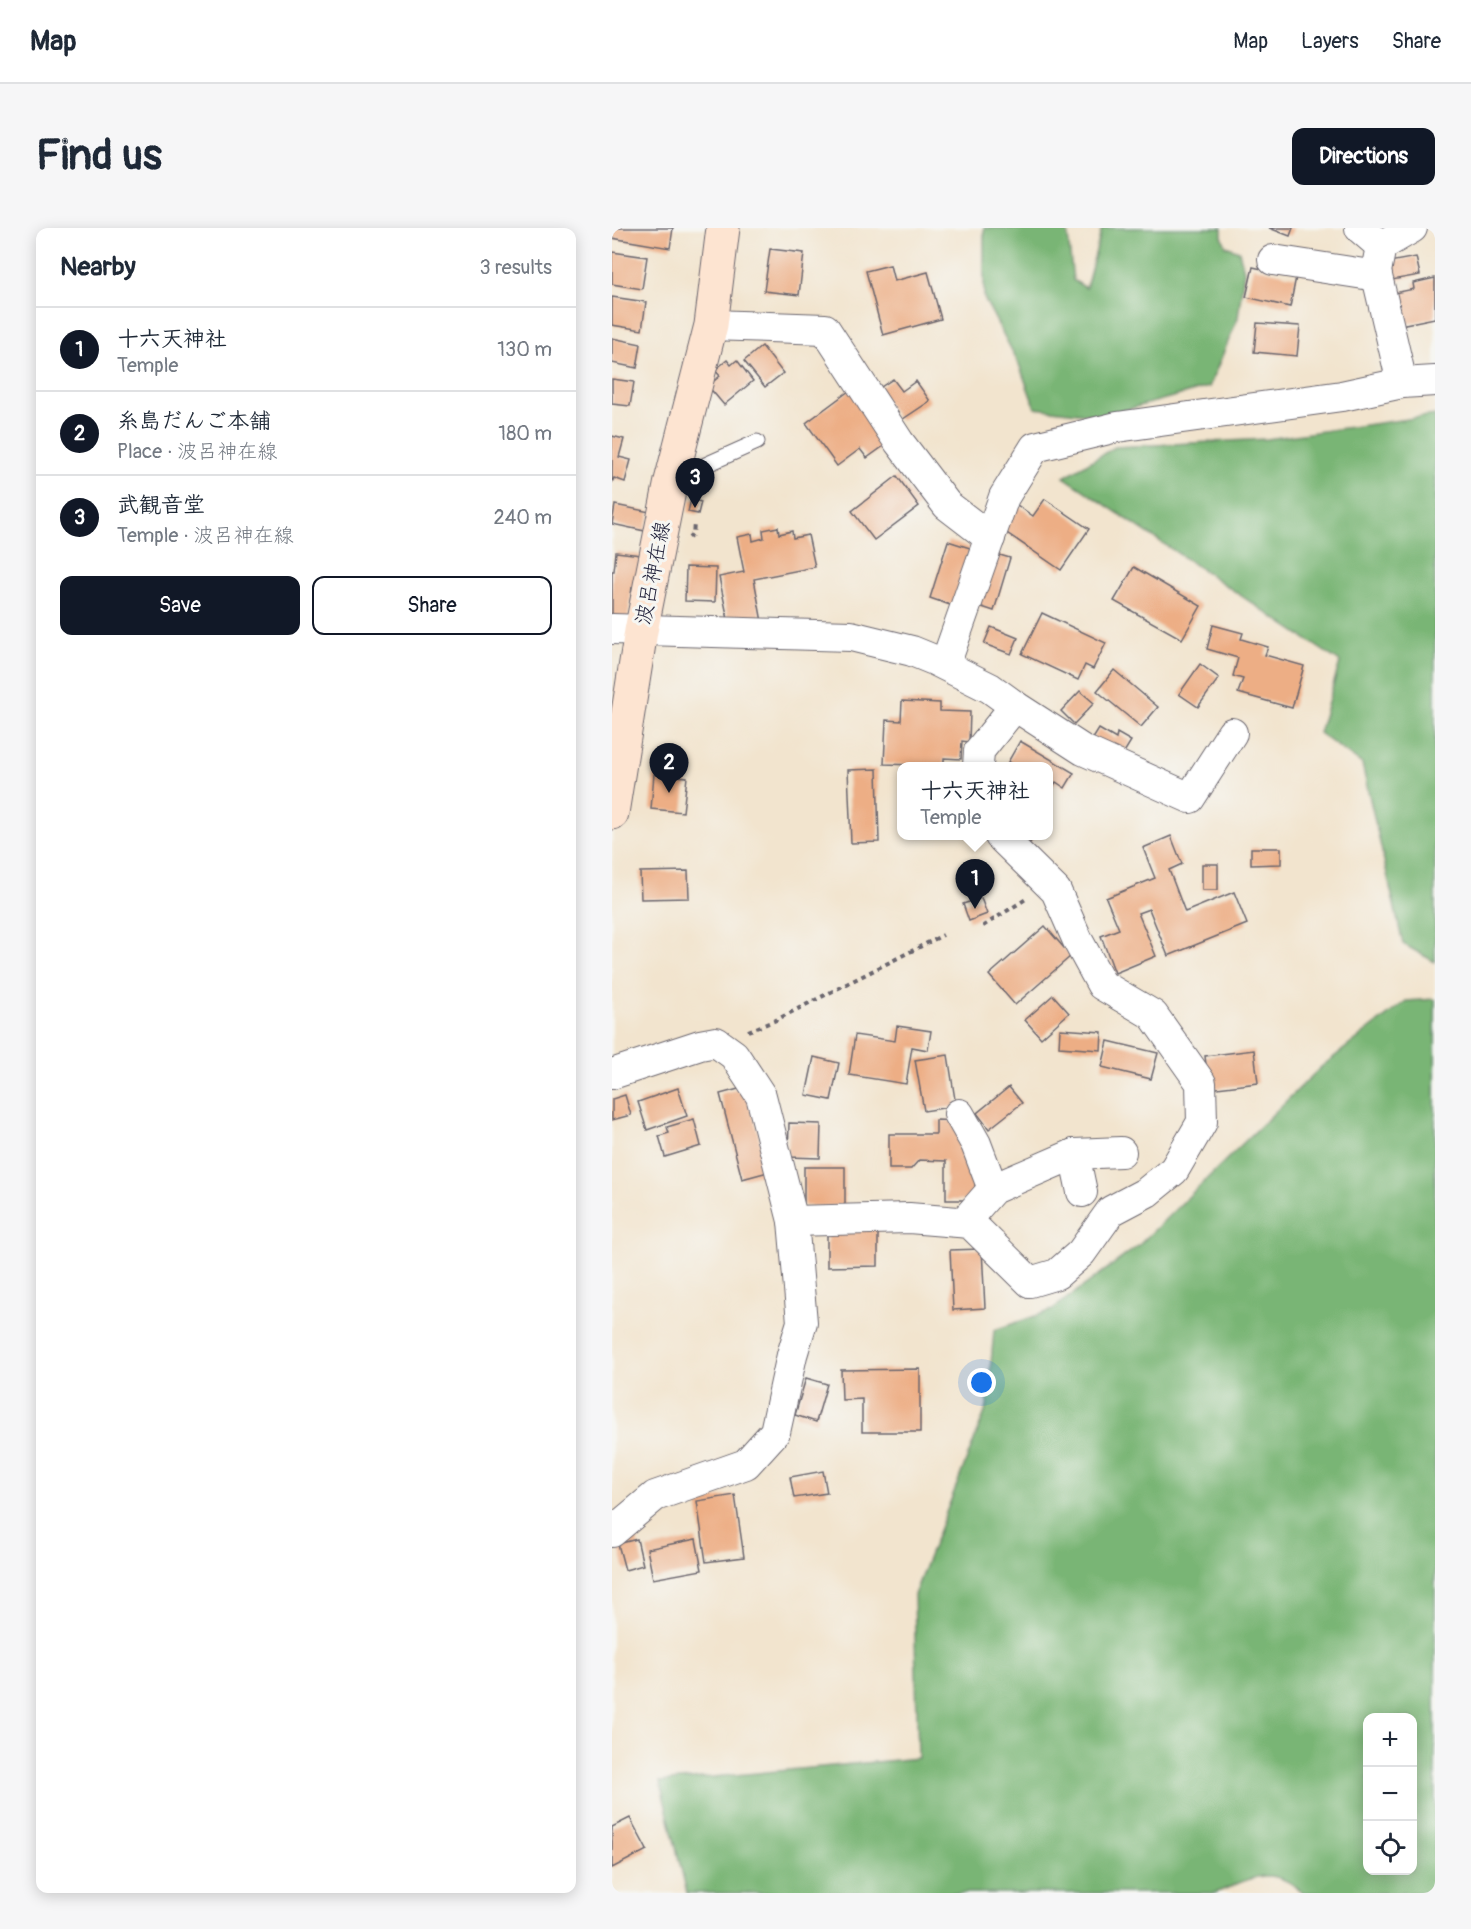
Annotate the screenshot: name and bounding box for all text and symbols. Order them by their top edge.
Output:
text: Map [30,24,76,59]
text: Map [1233,28,1268,55]
text: Layers [1301,28,1359,55]
text: Share [1392,28,1441,55]
button: Directions [1292,128,1435,185]
text: Find us [36,130,162,182]
text: Nearby [60,251,136,283]
text: 3 results [480,255,552,280]
text: 十六天神社 [117,325,227,353]
text: 1 [76,337,83,362]
text: 130 m [497,337,552,362]
text: Temple [117,353,178,378]
text: 糸島だんご本舗 [117,407,271,435]
text: 2 [74,421,85,446]
text: 180 m [498,421,552,446]
text: Place · 波呂神在線 [117,439,277,464]
pin: 3 [676,458,715,508]
text: 武観音堂 [117,491,205,519]
text: 3 [74,505,85,530]
text: 240 m [493,505,552,530]
street label: 波呂神在線 [630,519,676,627]
text: Temple · 波呂神在線 [117,523,294,548]
button: Save [60,576,300,635]
button: Share [312,576,552,635]
pin: 2 [650,744,688,793]
popup [897,762,1053,840]
text: 十六天神社 [920,777,1030,805]
text: Temple [920,805,981,830]
pin: 1 [956,860,994,909]
your location [967,1368,996,1397]
map controls [1363,1713,1417,1875]
button: + [1363,1713,1417,1767]
button: − [1363,1767,1417,1821]
button: locate [1363,1821,1417,1875]

